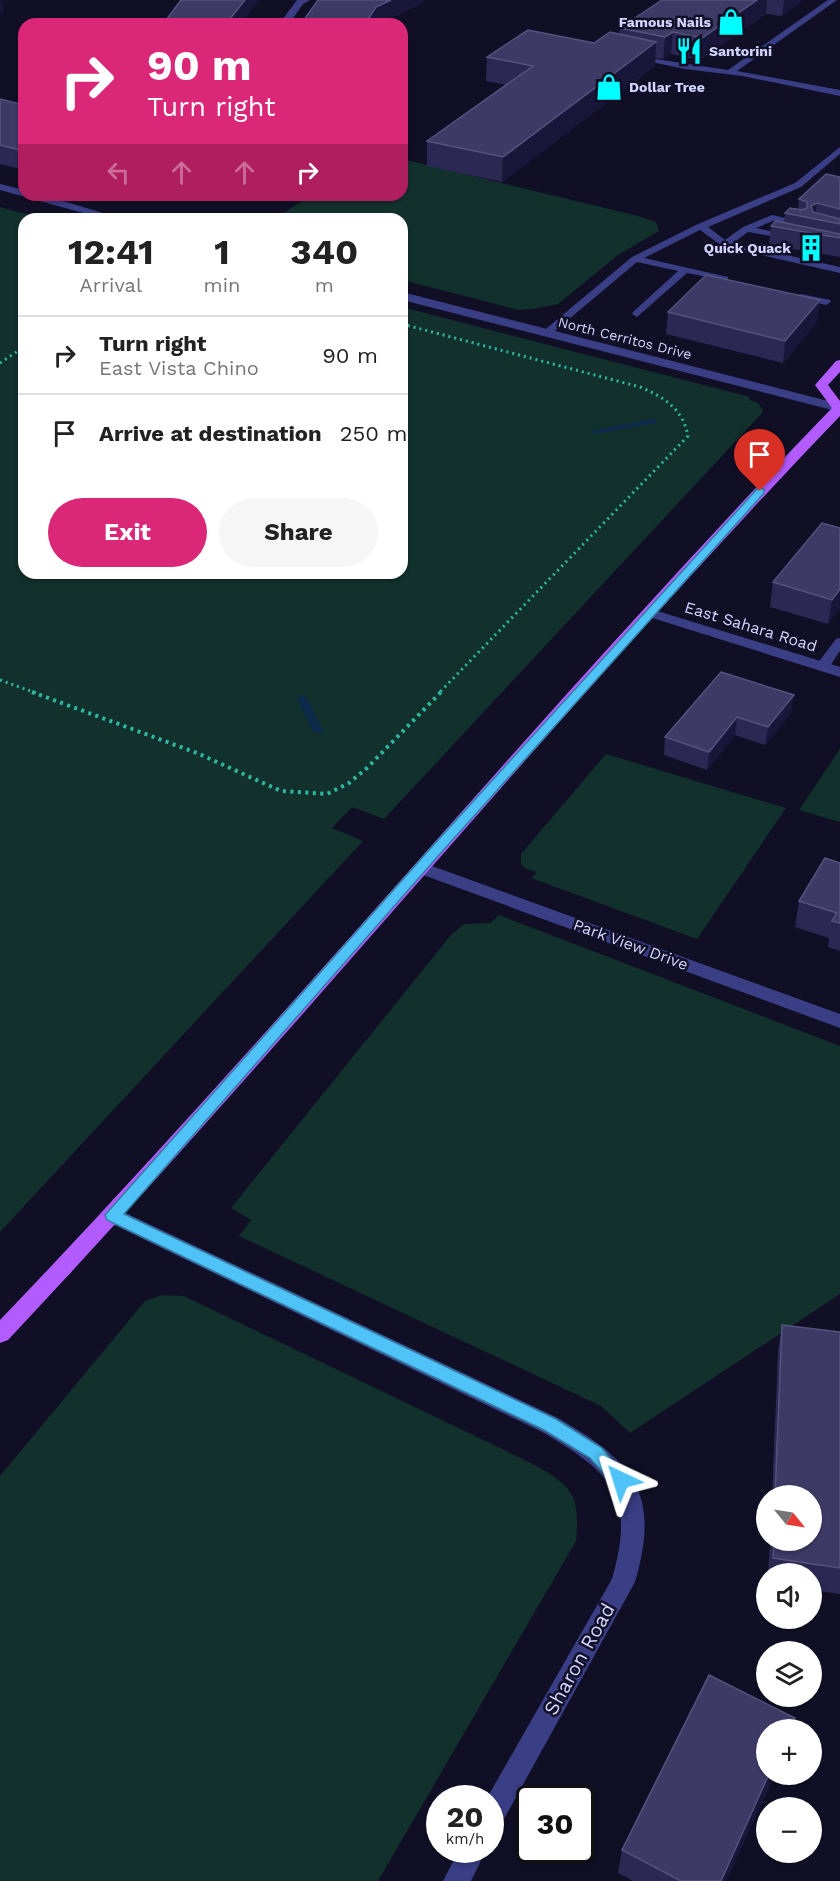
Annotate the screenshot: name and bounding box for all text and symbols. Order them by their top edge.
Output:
shop icon: Famous Nails [716,7,746,37]
place label: Famous Nails [619,14,712,30]
restaurant icon: Santorini [674,36,704,66]
text: 90 m [147,41,251,90]
icon: right [48,42,126,120]
place label: Santorini [709,43,772,59]
shop icon: Dollar Tree [594,72,624,102]
place label: Dollar Tree [629,79,705,95]
text: Turn right [147,91,276,123]
icon: left [102,156,135,189]
icon: ahead [165,156,198,189]
icon: ahead [228,156,261,189]
icon: right [291,156,324,189]
text: 12:41 [68,231,154,273]
text: 1 [214,231,230,273]
text: 340 [290,231,358,273]
building icon: Quick Quack [796,233,826,263]
place label: Quick Quack [704,240,791,256]
text: Arrival [80,273,142,297]
text: min [204,273,240,297]
text: m [315,273,334,297]
street label: North Cerritos Drive [556,314,694,362]
text: Turn right [99,331,206,356]
icon: right [48,339,81,372]
text: 90 m [322,343,378,368]
text: East Vista Chino [99,356,259,380]
icon: arrive [48,417,81,450]
text: Arrive at destination [99,421,322,446]
text: 250 m [340,421,407,446]
pin [734,429,785,491]
icon: arrive [743,438,776,471]
button: Exit [48,498,207,567]
button: Share [219,498,378,567]
street label: East Sahara Road [682,597,819,656]
street label: Park View Drive [571,915,691,974]
position arrow [589,1448,653,1512]
north arrow [756,1485,822,1551]
map controls [756,1485,822,1863]
button: sound [756,1563,822,1629]
street label: Sharon Road [538,1599,620,1719]
button: layers [756,1641,822,1707]
button: + [756,1719,822,1785]
speed limit sign: 30 [516,1785,594,1863]
button: − [756,1797,822,1863]
text: 20 [446,1799,484,1834]
text: km/h [446,1830,484,1848]

